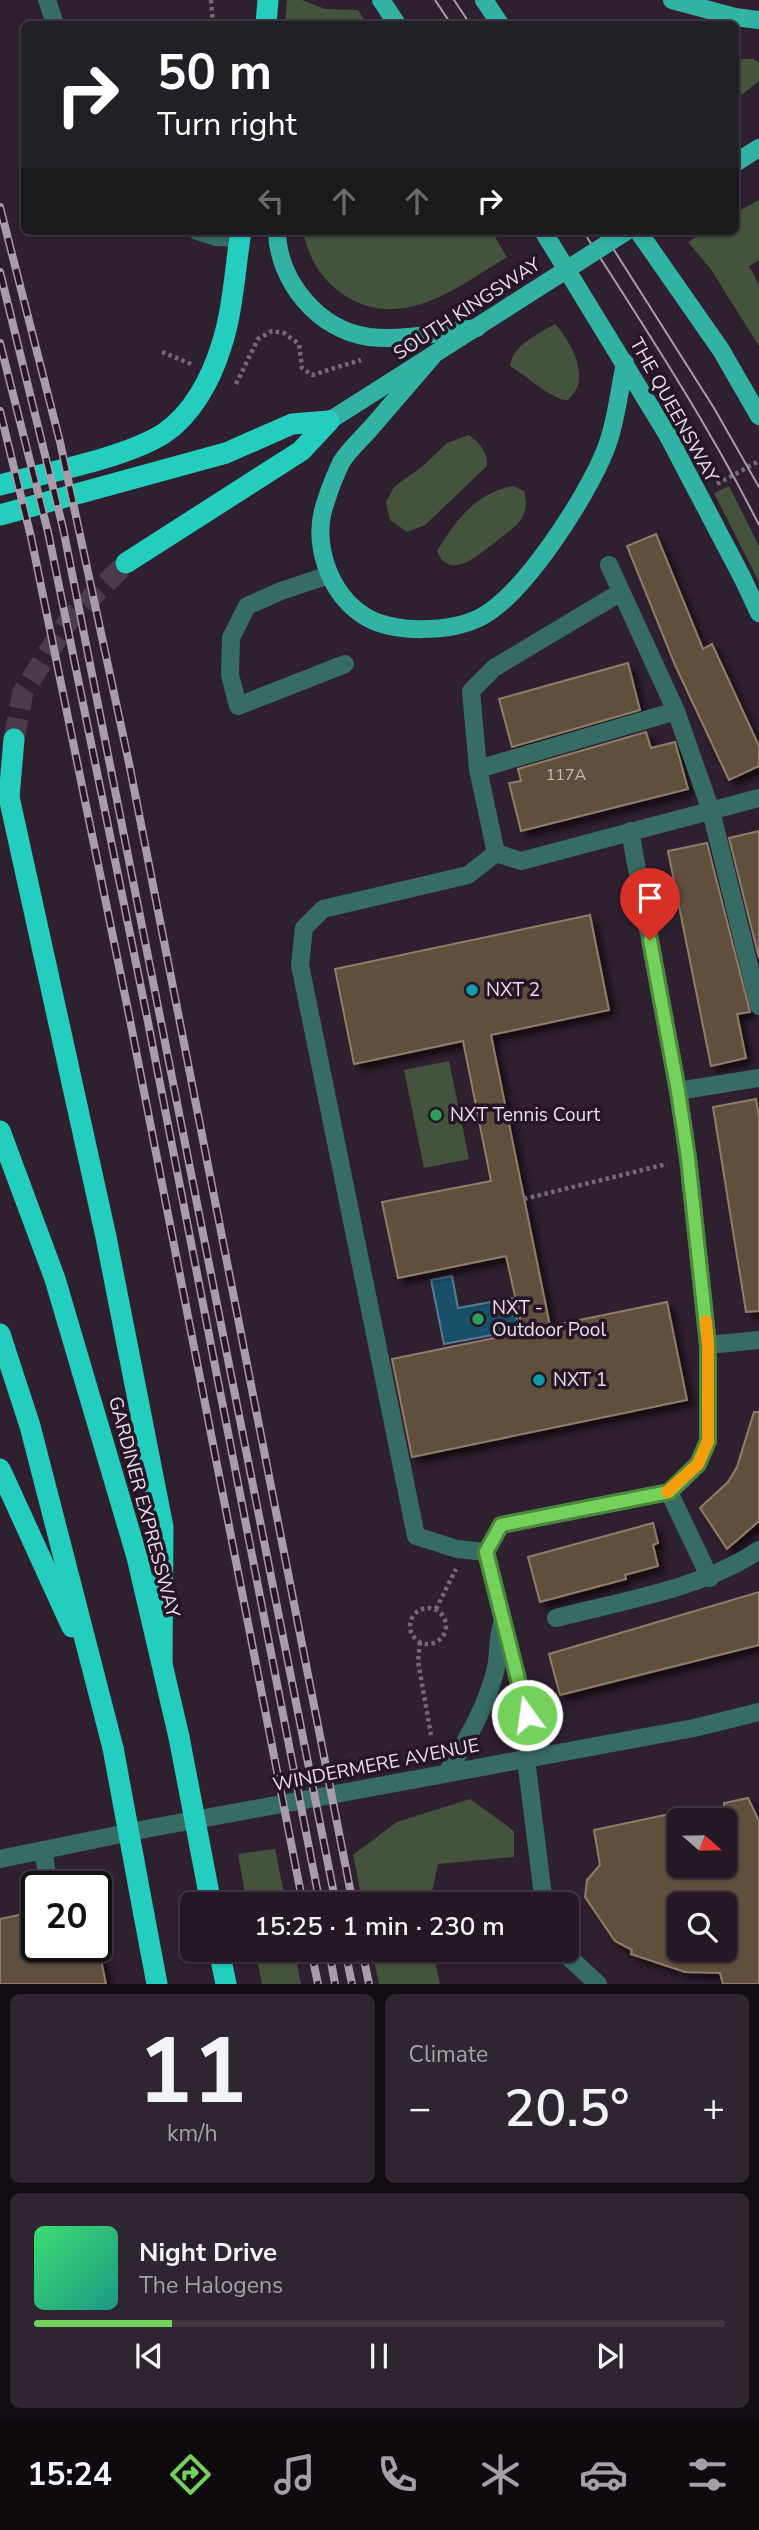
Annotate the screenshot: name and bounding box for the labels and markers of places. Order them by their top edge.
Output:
pin [620,868,680,940]
place label: NXT 2 [486,977,540,1003]
marker: NXT 2 [464,982,480,998]
place label: NXT Tennis Court [450,1102,600,1128]
marker: NXT Tennis Court [428,1107,444,1123]
place label: NXT - Outdoor Pool [492,1295,606,1343]
marker: NXT - Outdoor Pool [470,1311,486,1327]
place label: NXT 1 [553,1367,607,1393]
marker: NXT 1 [531,1372,547,1388]

